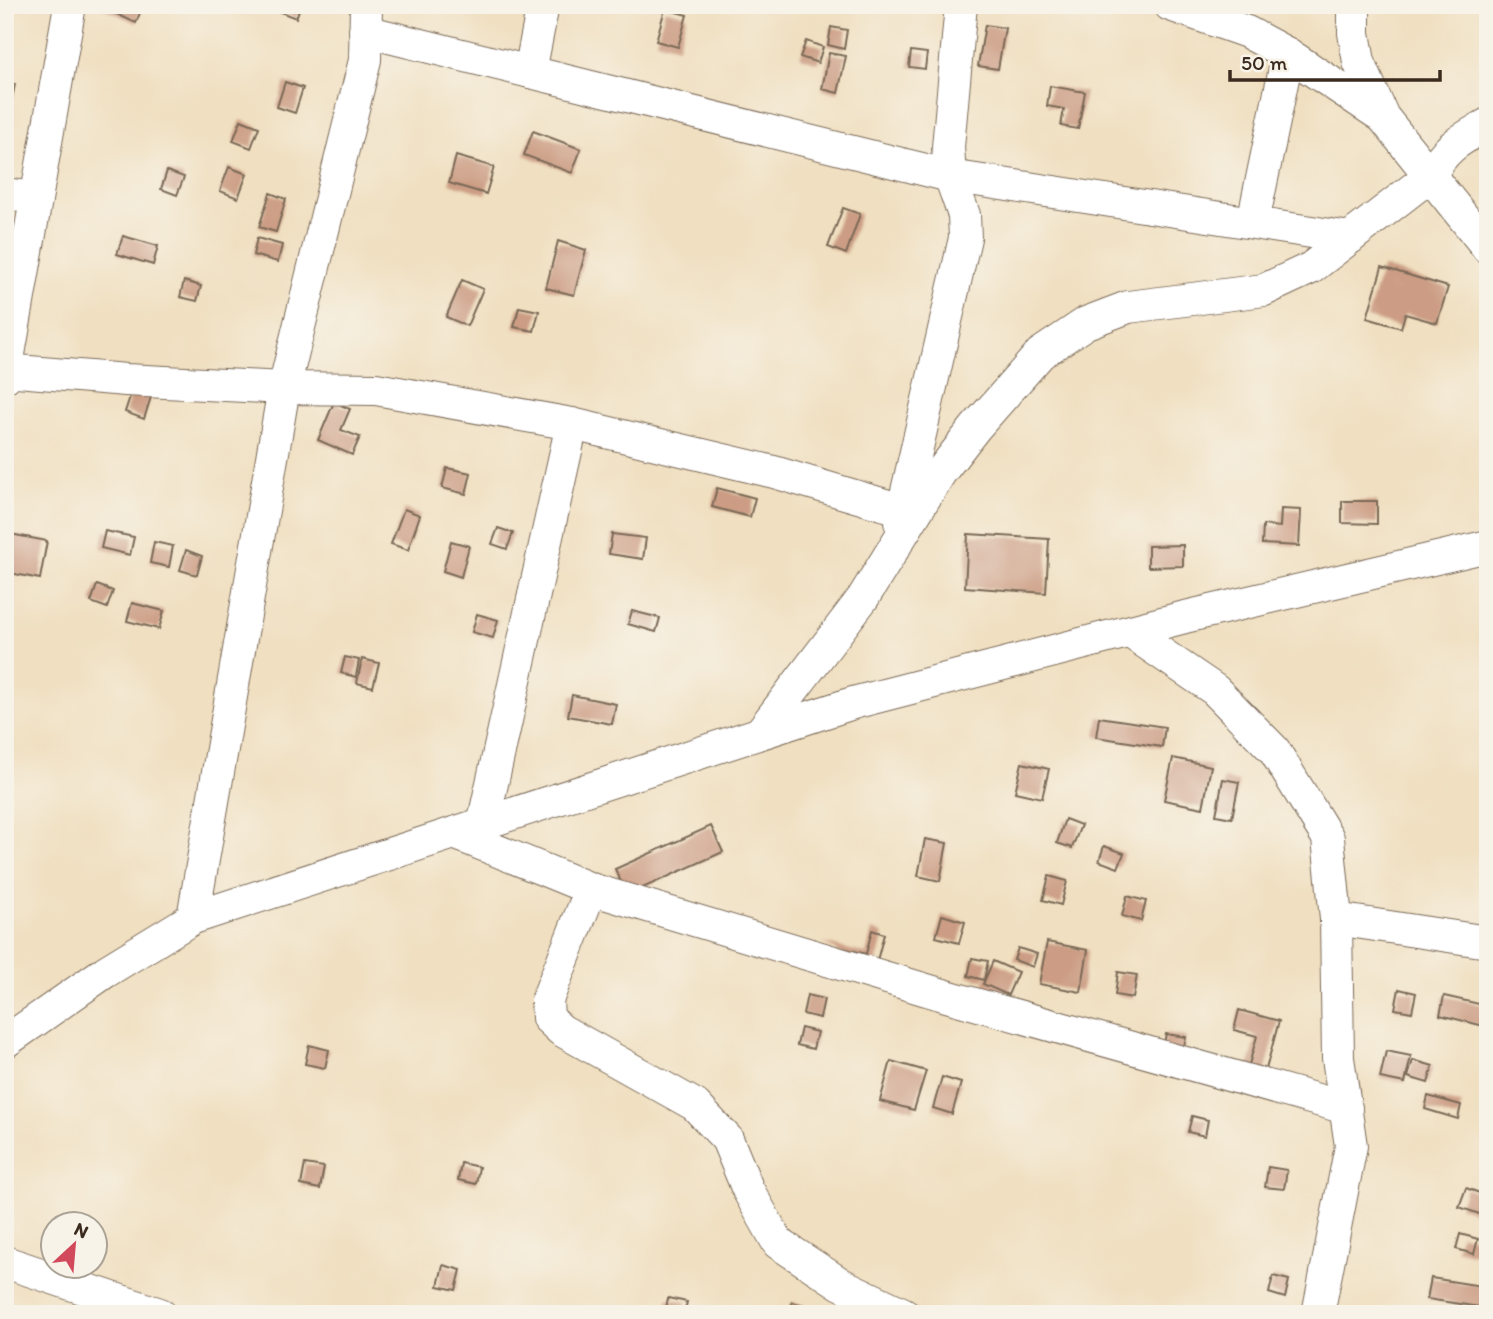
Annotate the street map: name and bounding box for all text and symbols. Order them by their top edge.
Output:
scale bar [1230,38,1440,82]
text: 50 m [1241,50,1288,75]
north arrow [38,1210,108,1280]
text: N [70,1217,92,1243]

